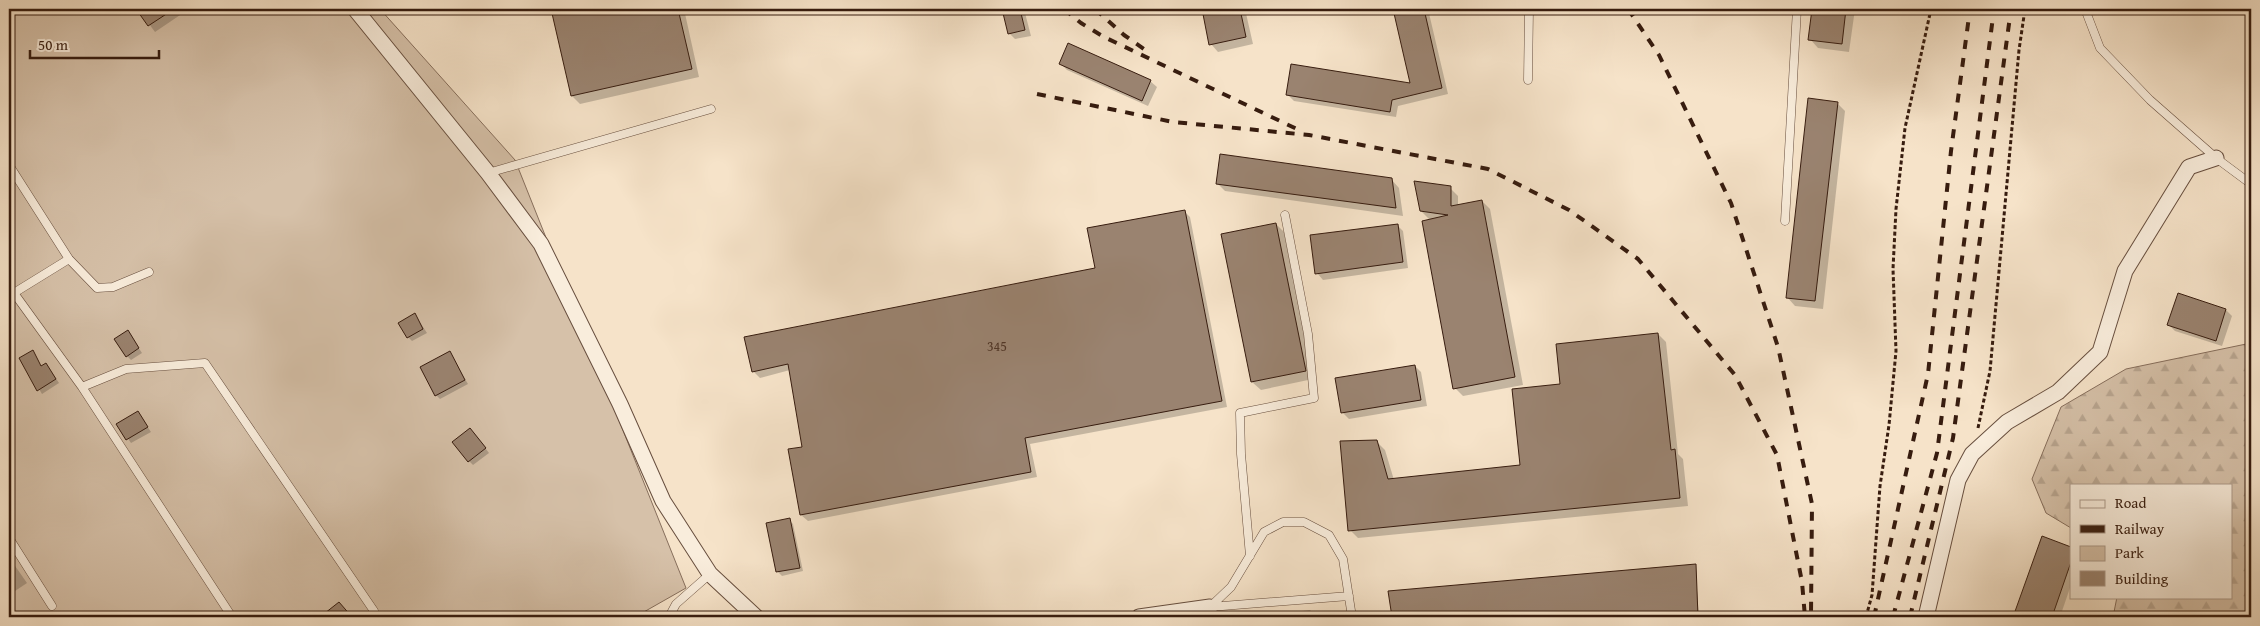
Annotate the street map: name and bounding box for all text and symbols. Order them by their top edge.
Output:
scale bar [30,28,159,60]
text: 50 m [38,34,69,55]
house number: 345 [987,336,1007,356]
legend [2070,484,2232,598]
text: Road [2115,492,2146,513]
text: Railway [2115,518,2165,539]
text: Park [2115,542,2144,563]
text: Building [2115,568,2169,589]

